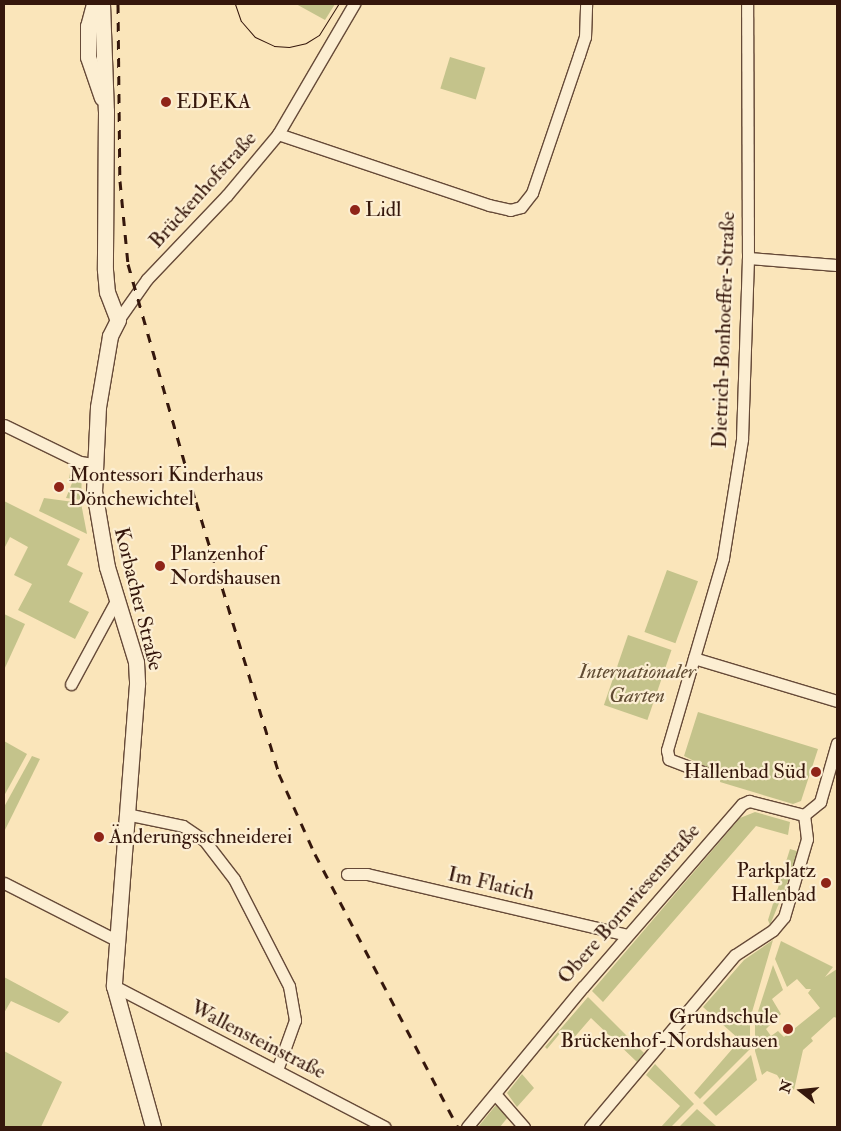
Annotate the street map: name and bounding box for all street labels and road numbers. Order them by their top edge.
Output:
street label: Brückenhofstraße [144,126,262,254]
street label: Dietrich-Bonhoeffer-Straße [707,211,741,449]
street label: Korbacher Straße [108,525,168,673]
street label: Obere Bornwiesenstraße [553,819,705,989]
street label: Im Flatich [445,862,537,906]
street label: Wallensteinstraße [186,995,330,1085]

